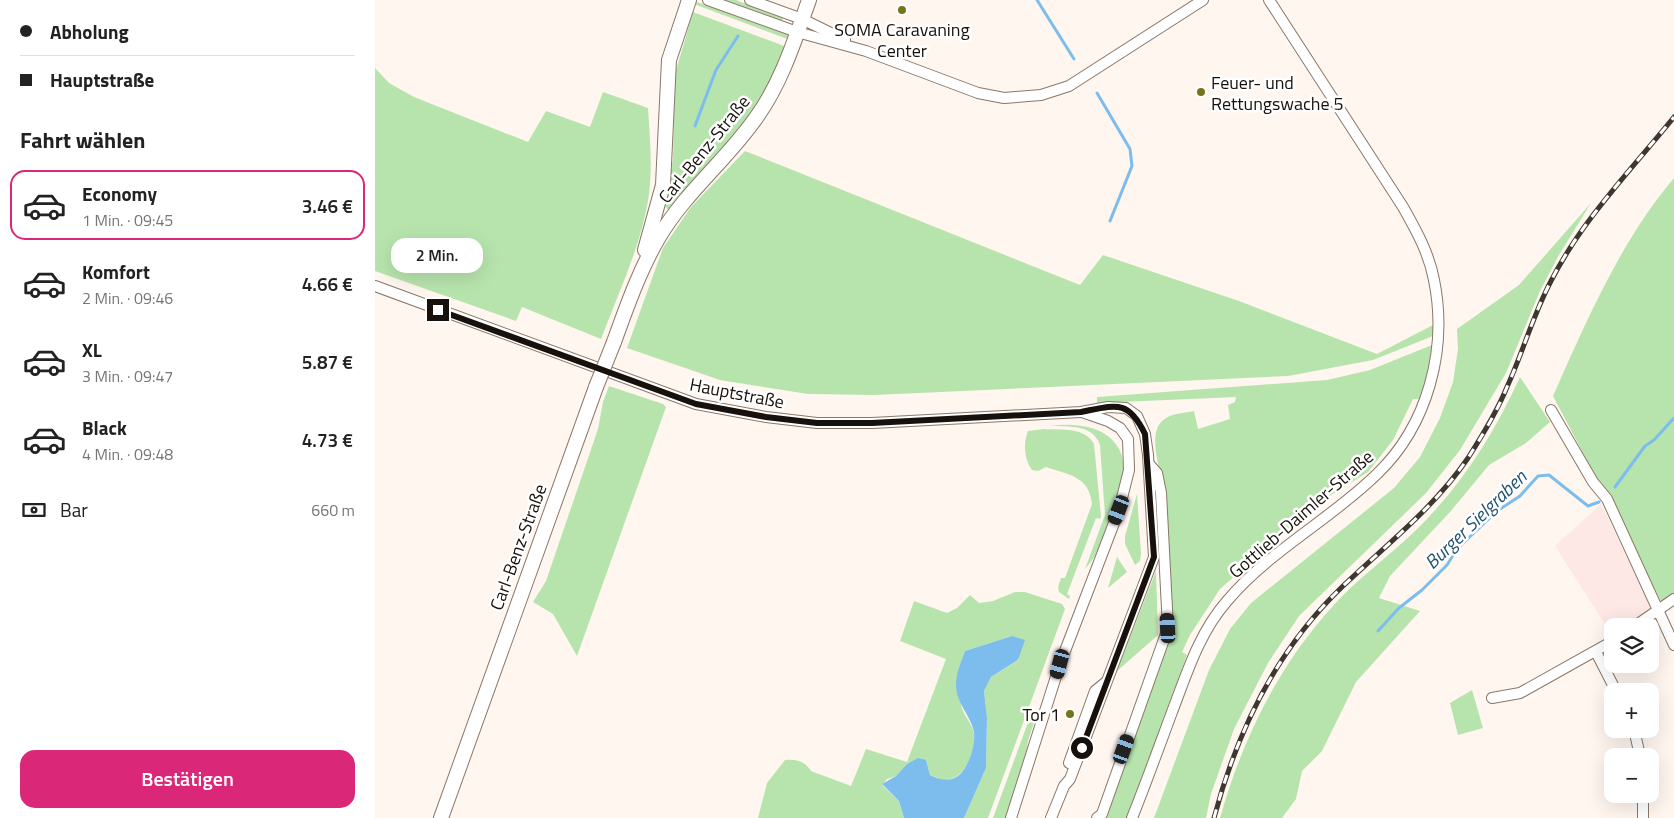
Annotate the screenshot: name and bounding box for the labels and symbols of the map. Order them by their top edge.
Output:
marker: SOMA Caravaning Center [896,4,908,16]
place label: SOMA Caravaning Center [834,16,970,64]
place label: Feuer- und Rettungswache 5 [1211,69,1344,117]
marker: Feuer- und Rettungswache 5 [1195,86,1207,98]
street label: Carl-Benz-Straße [652,89,756,209]
callout: 2 Min. [392,238,484,272]
route end [427,299,449,321]
street label: Hauptstraße [687,371,787,415]
street label: Gottlieb-Daimler-Straße [1223,443,1379,585]
water label: Burger Sielgraben [1417,462,1533,575]
street label: Carl-Benz-Straße [483,480,553,614]
car [1106,493,1131,527]
car [1159,613,1176,643]
car [1048,648,1071,680]
place label: Tor 1 [1022,701,1060,728]
marker: Tor 1 [1064,708,1076,720]
car [1111,732,1136,766]
route start [1071,737,1093,759]

